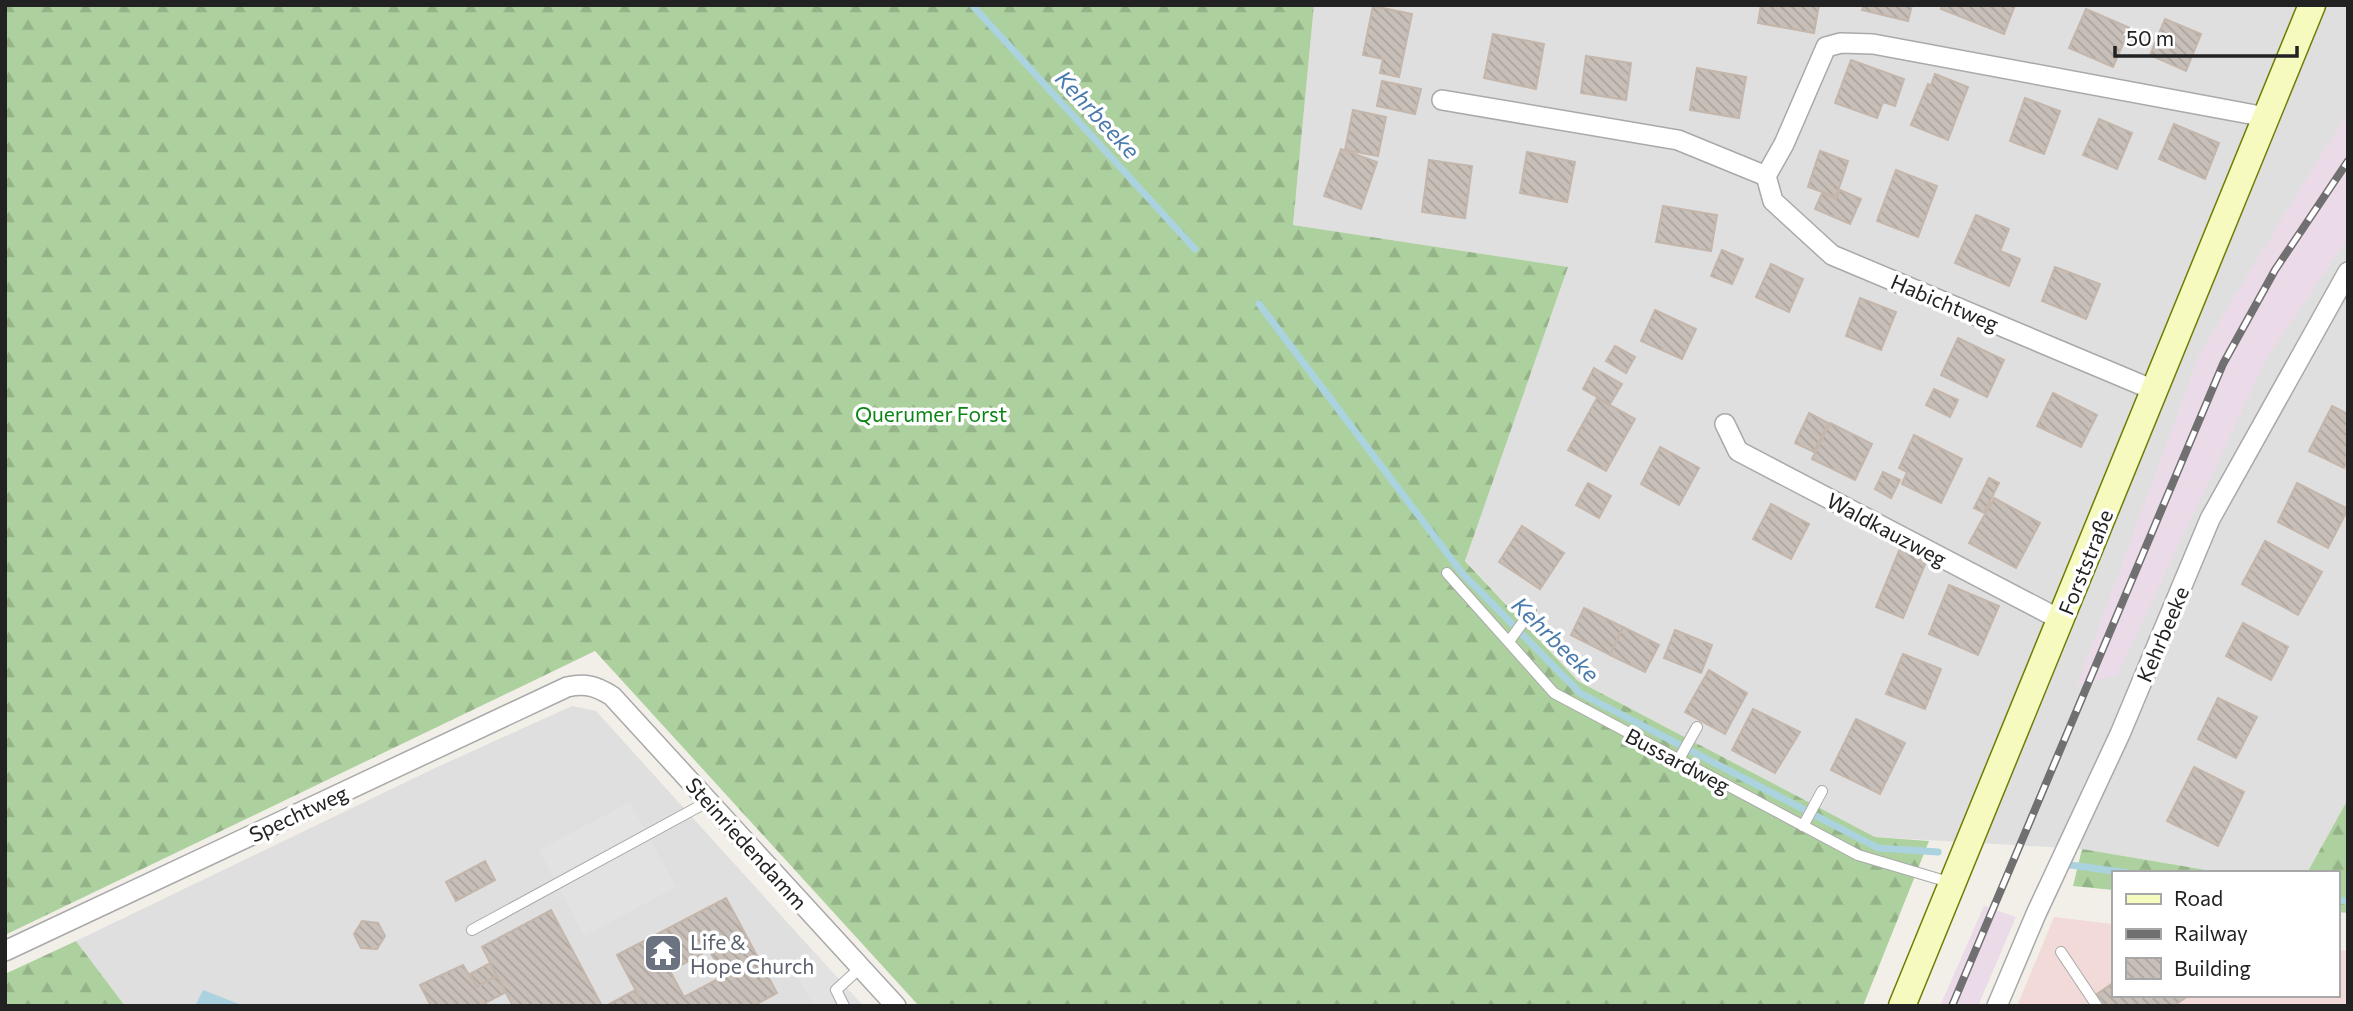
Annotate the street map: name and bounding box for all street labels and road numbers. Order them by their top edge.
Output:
street label: Habichtweg [1887,268,2003,336]
street label: Waldkauzweg [1823,487,1951,571]
street label: Forststraße [2053,506,2117,618]
street label: Kehrbeeke [2131,582,2193,686]
street label: Bussardweg [1622,722,1734,798]
street label: Steinriedendamm [681,772,813,914]
street label: Spechtweg [245,779,351,847]

